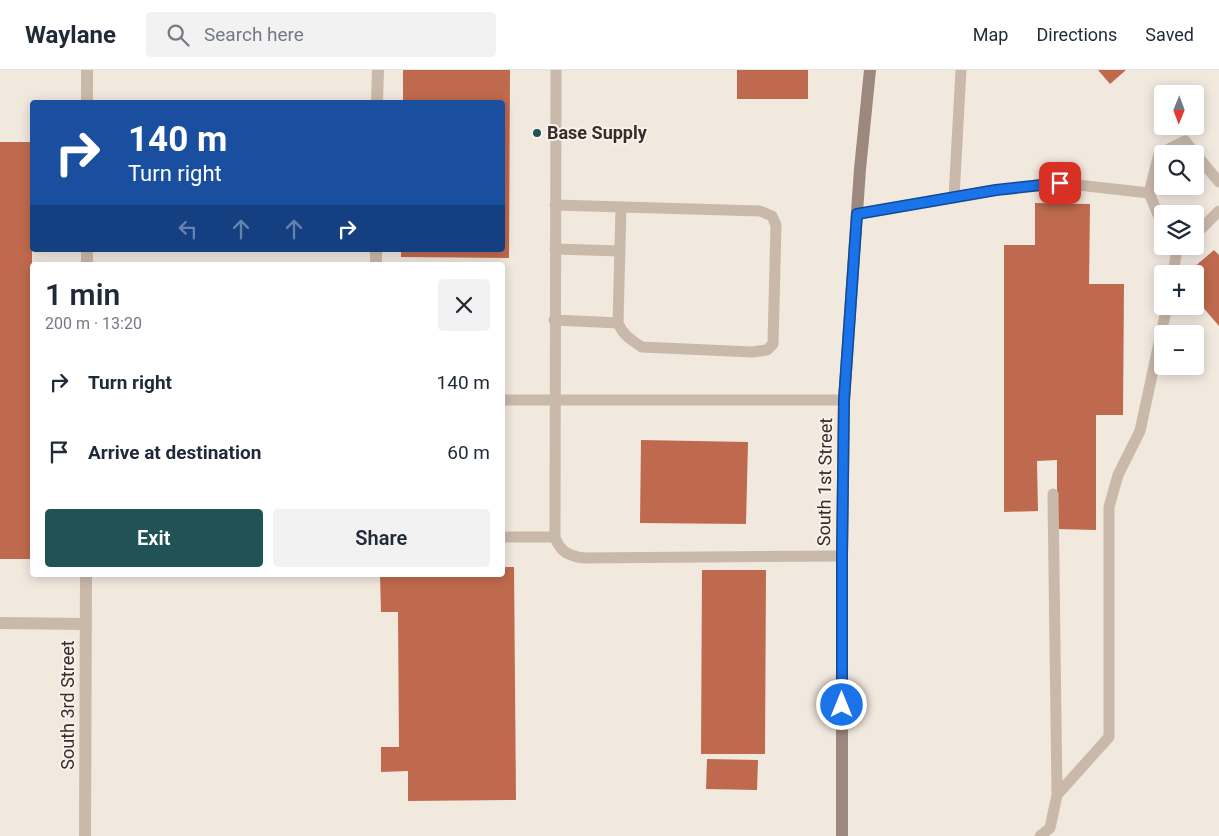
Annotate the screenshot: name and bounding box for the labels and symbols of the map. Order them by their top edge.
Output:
north arrow [1154,85,1204,135]
place label: Base Supply [547,122,648,143]
marker: Base Supply [531,127,543,139]
pin [1039,162,1081,204]
street label: South 1st Street [813,418,836,546]
street label: South 3rd Street [57,640,78,770]
position arrow [815,678,867,730]

